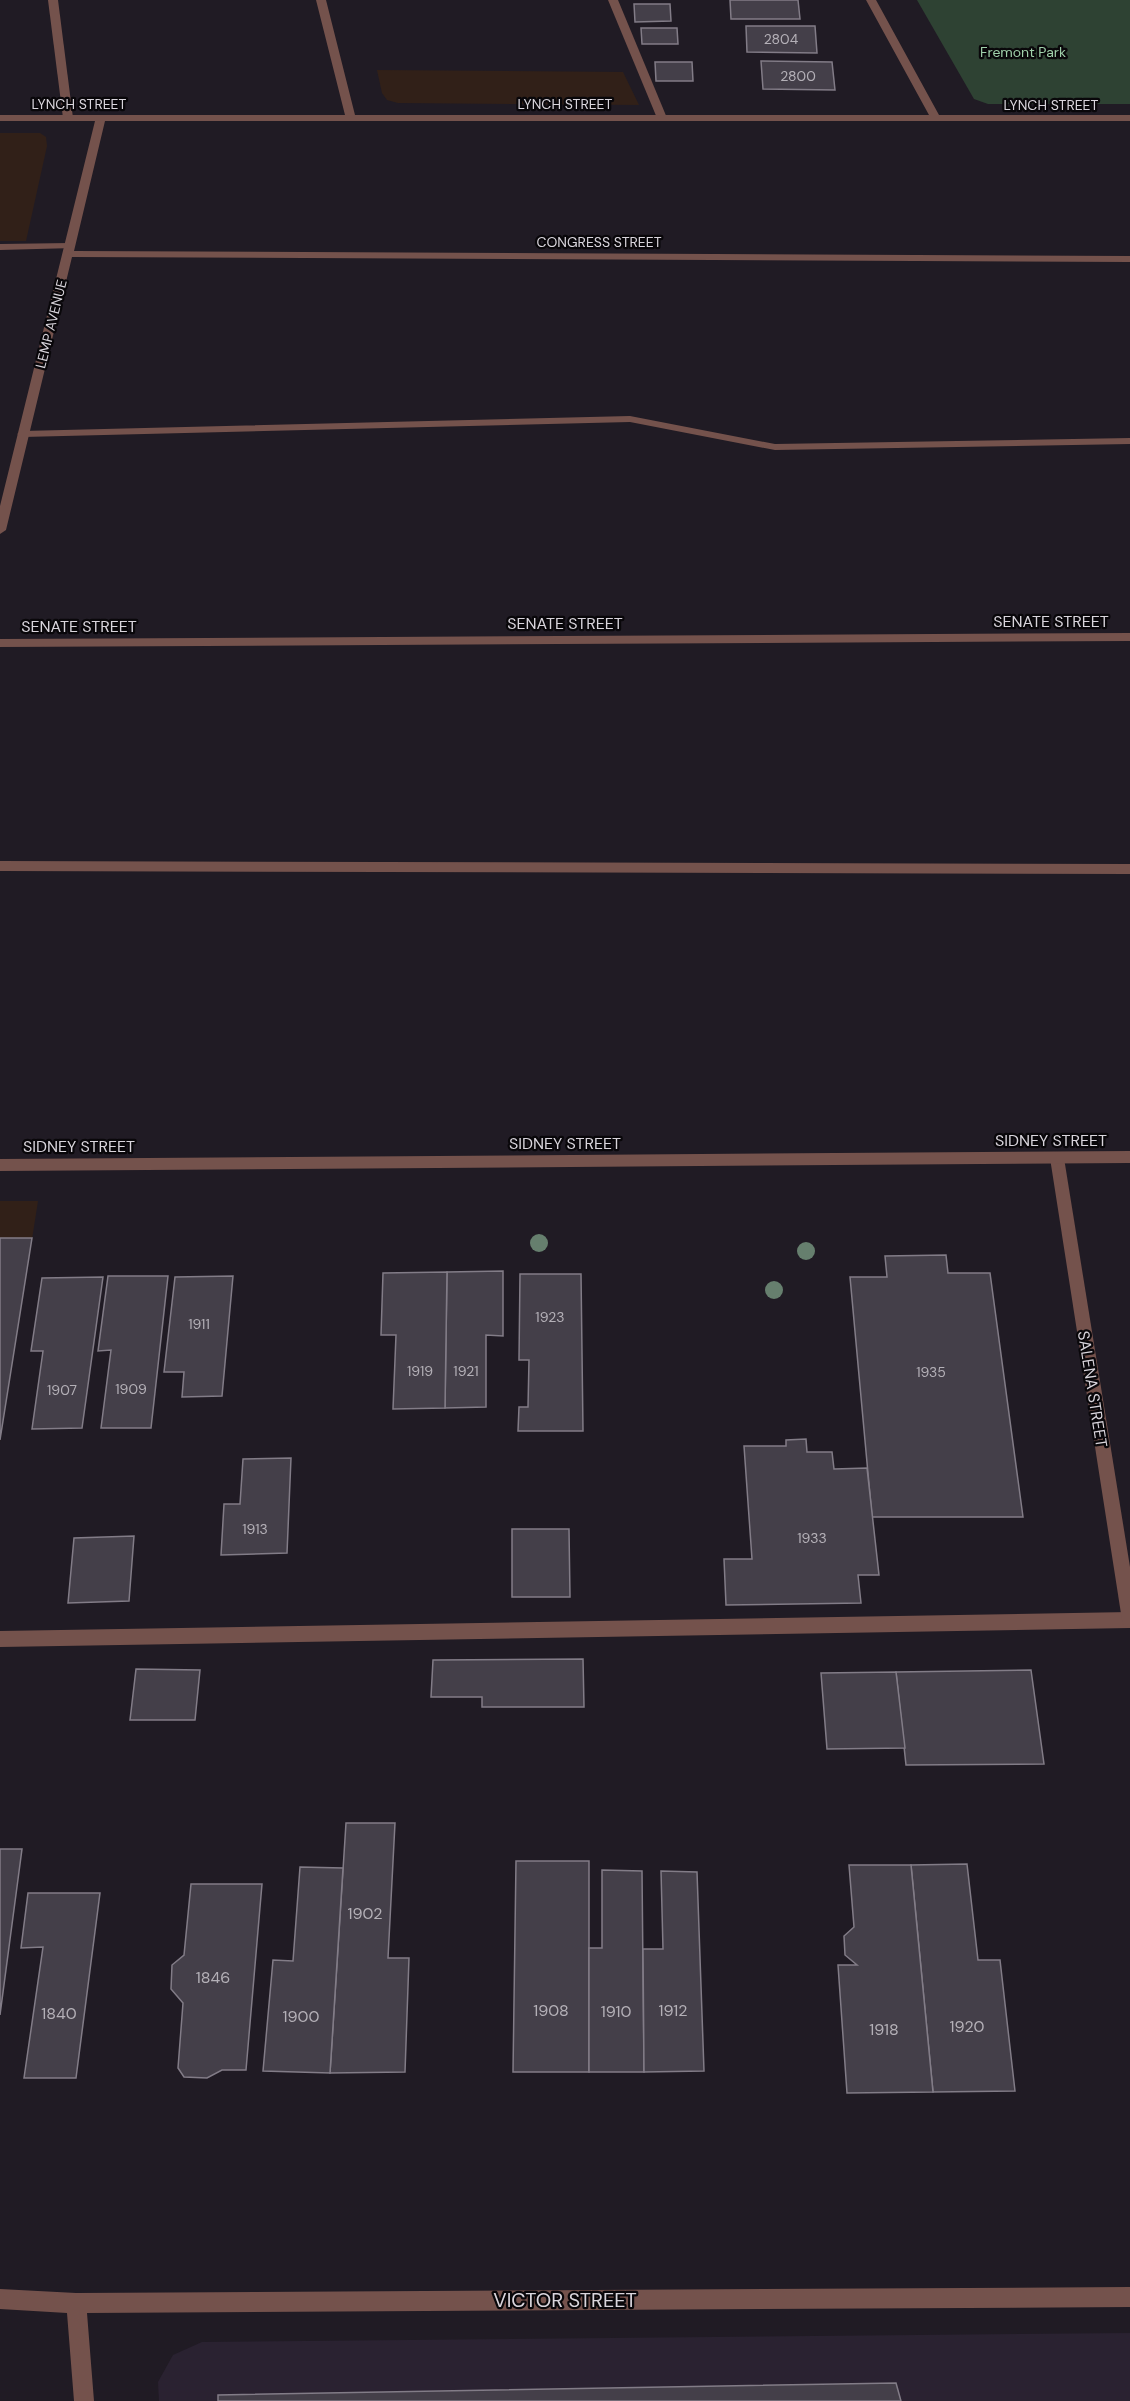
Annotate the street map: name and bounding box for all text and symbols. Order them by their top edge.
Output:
house number: 2804 [764,30,799,48]
park label: Fremont Park [980,43,1066,61]
house number: 2800 [780,67,816,85]
street label: LYNCH STREET [32,95,127,113]
street label: LYNCH STREET [518,95,613,113]
street label: LYNCH STREET [1004,96,1099,114]
street label: CONGRESS STREET [536,233,662,251]
street label: LEMP AVENUE [31,278,71,370]
street label: SENATE STREET [993,611,1109,632]
street label: SENATE STREET [507,613,623,634]
street label: SENATE STREET [21,616,137,637]
street label: SIDNEY STREET [995,1130,1107,1151]
street label: SIDNEY STREET [509,1133,621,1154]
street label: SIDNEY STREET [23,1136,135,1157]
house number: 1923 [535,1308,565,1326]
house number: 1911 [188,1315,210,1333]
street label: SALENA STREET [1073,1329,1112,1449]
house number: 1919 [407,1362,433,1380]
house number: 1921 [453,1362,479,1380]
house number: 1935 [916,1363,946,1381]
house number: 1909 [115,1380,147,1398]
house number: 1907 [47,1381,77,1399]
house number: 1913 [242,1520,268,1538]
house number: 1933 [797,1529,827,1547]
house number: 1902 [347,1903,383,1924]
house number: 1846 [196,1967,230,1988]
house number: 1908 [533,2000,569,2021]
house number: 1912 [659,2000,687,2021]
house number: 1910 [601,2001,631,2022]
house number: 1840 [41,2003,77,2024]
house number: 1900 [283,2006,320,2027]
house number: 1920 [950,2016,984,2037]
house number: 1918 [869,2019,899,2040]
street label: VICTOR STREET [493,2287,637,2313]

